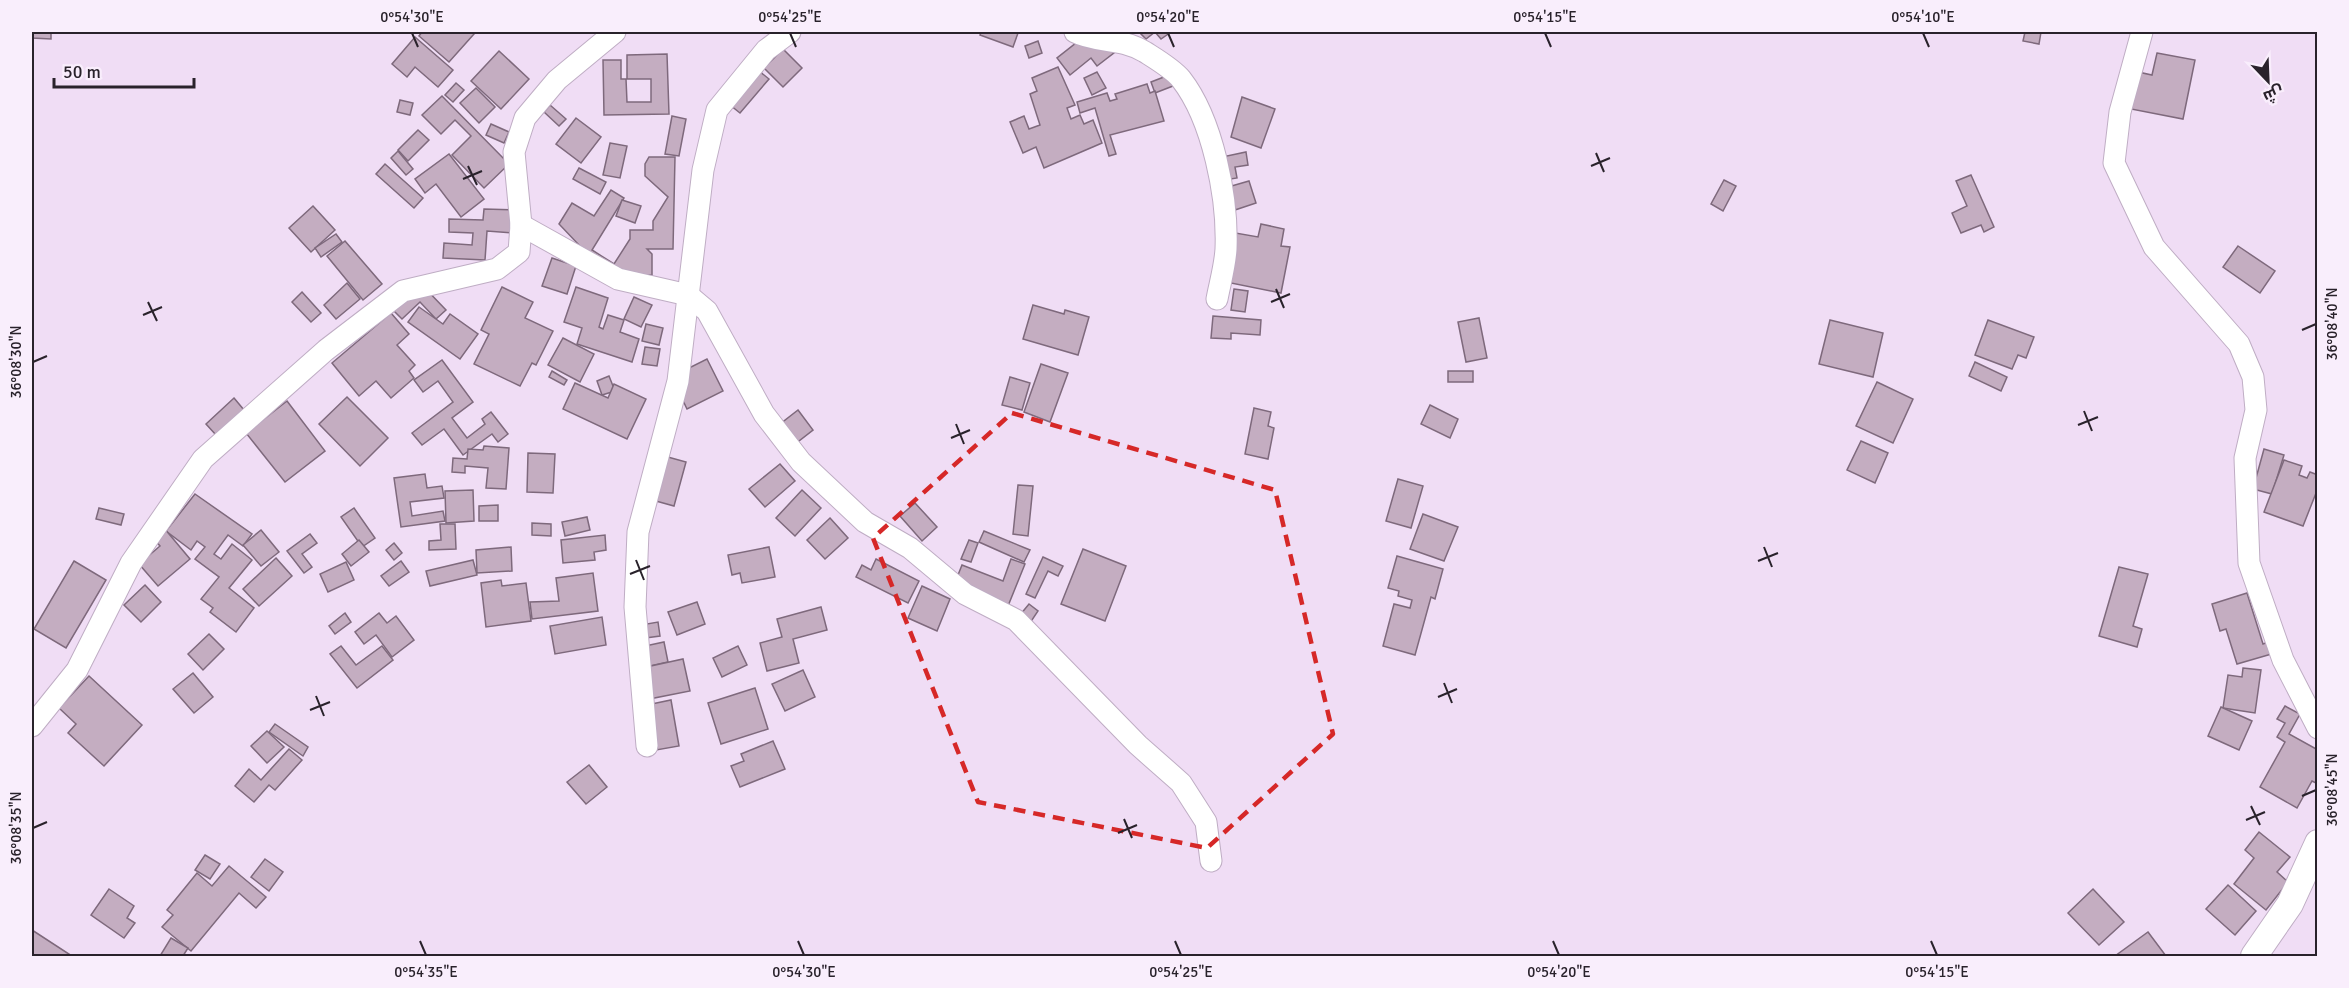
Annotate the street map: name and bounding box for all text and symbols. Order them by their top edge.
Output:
text: 0°54'30"E [380,8,444,26]
text: 0°54'25"E [758,8,822,26]
text: 0°54'20"E [1136,8,1200,26]
text: 0°54'15"E [1513,8,1577,26]
text: 0°54'10"E [1891,8,1955,26]
scale bar [54,51,194,89]
north arrow [2238,51,2298,111]
text: 50 m [63,61,101,83]
text: ش [2260,81,2287,107]
text: 36°08'40"N [2323,287,2341,361]
text: 36°08'30"N [7,325,25,399]
text: 36°08'45"N [2323,753,2341,827]
text: 36°08'35"N [7,791,25,865]
text: 0°54'35"E [394,963,458,981]
text: 0°54'30"E [772,963,836,981]
text: 0°54'25"E [1149,963,1213,981]
text: 0°54'20"E [1527,963,1591,981]
text: 0°54'15"E [1905,963,1969,981]

